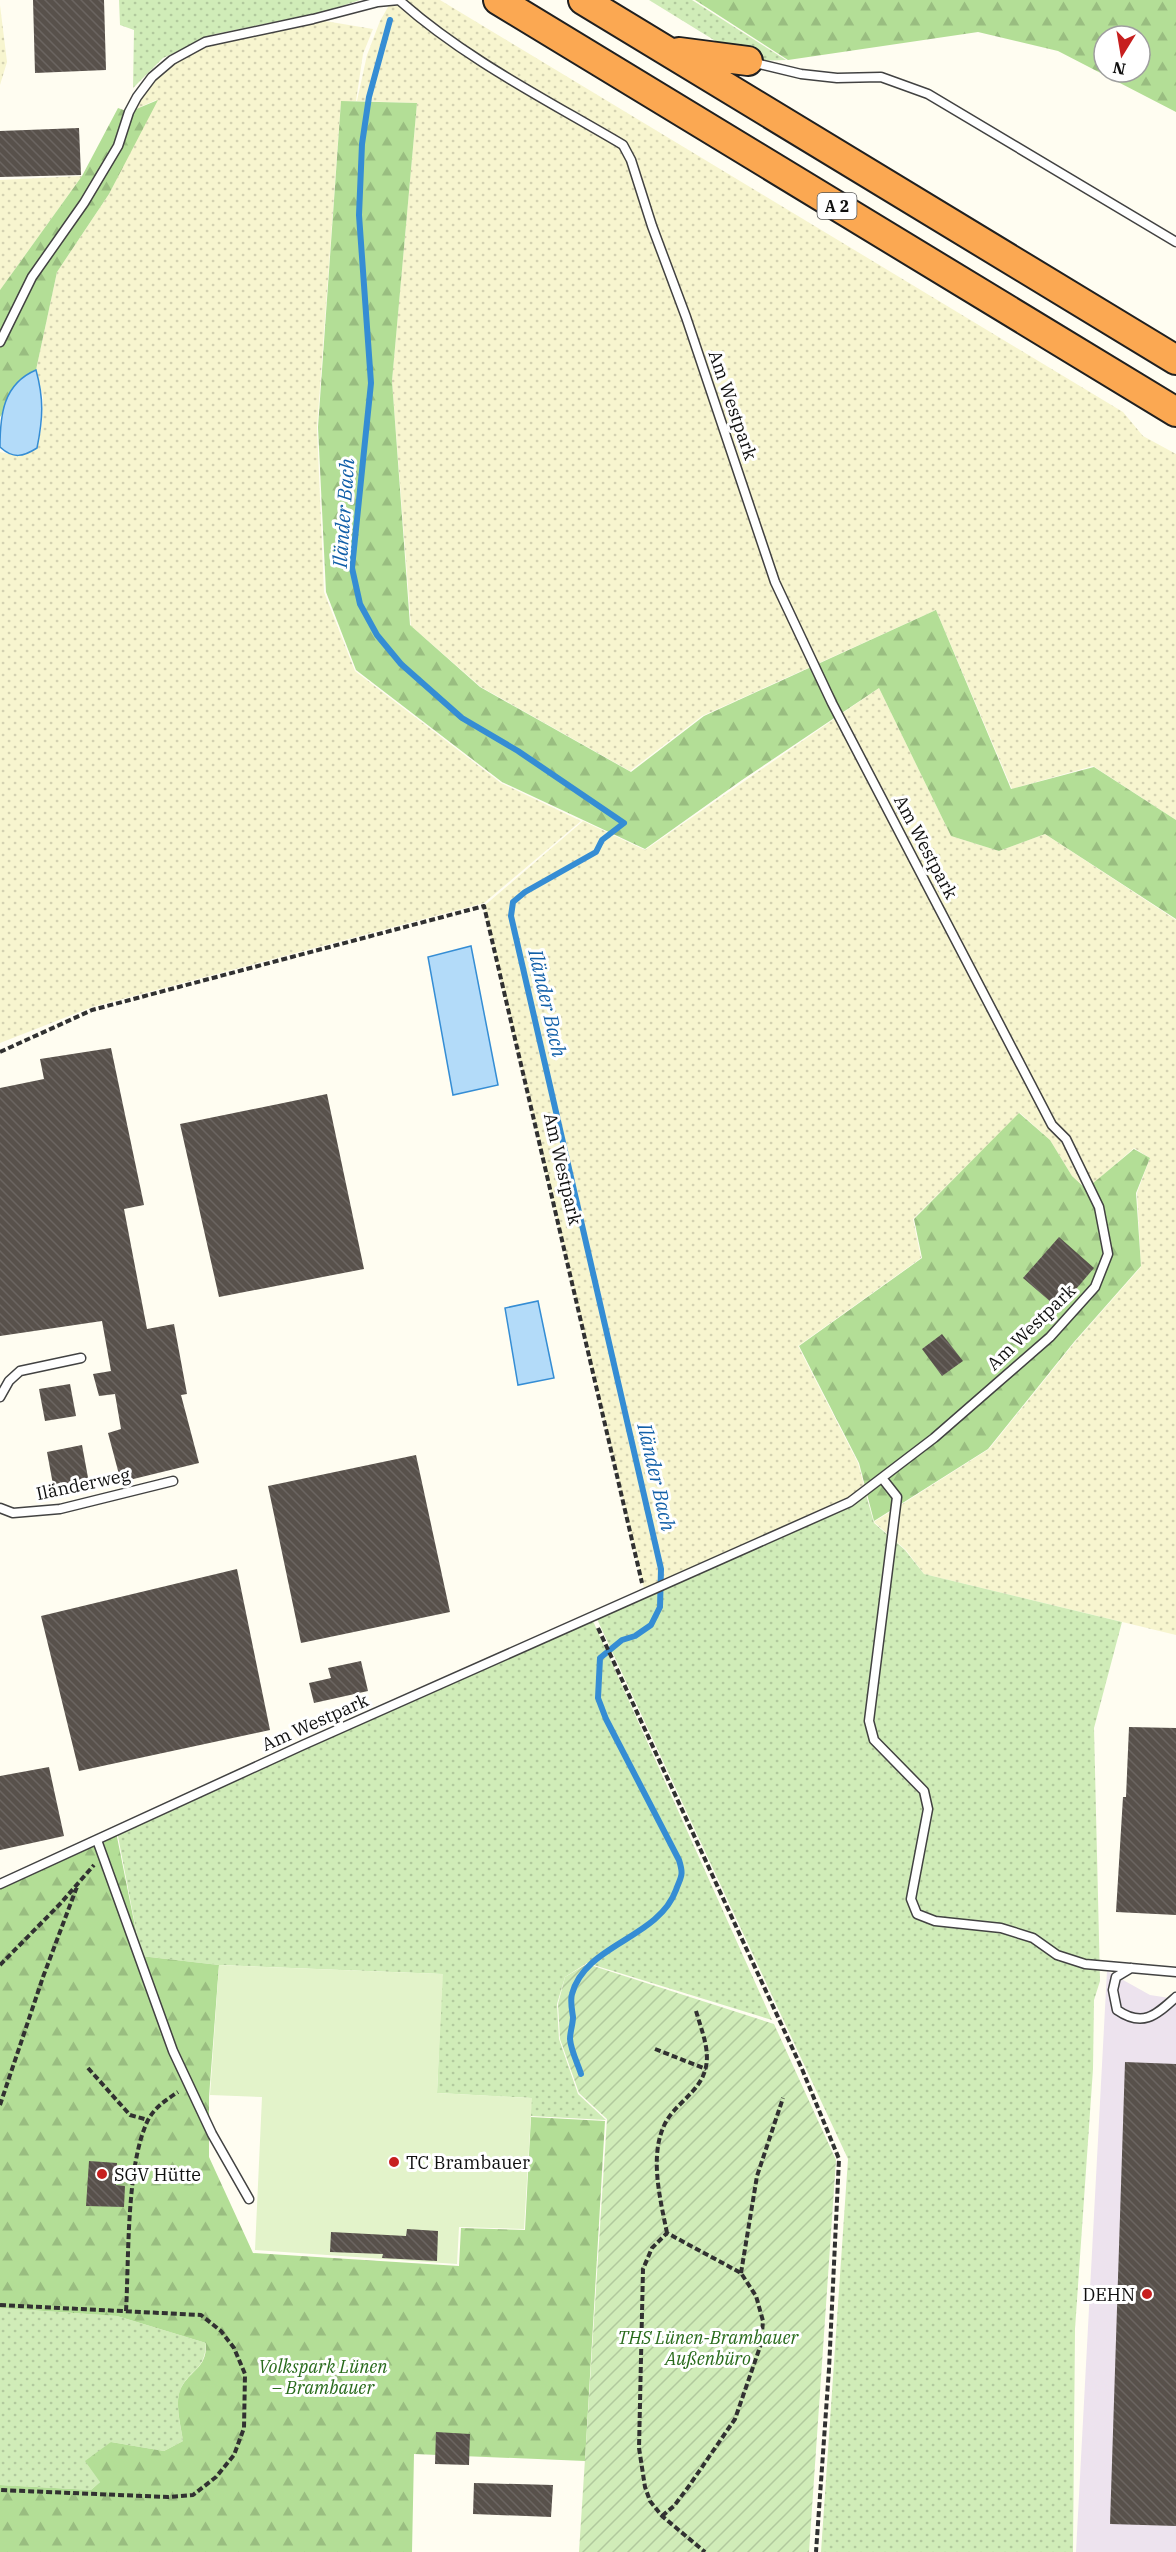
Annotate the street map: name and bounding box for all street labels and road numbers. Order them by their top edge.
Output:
road number: A 2 [818,193,856,219]
street label: Am Westpark [703,347,763,463]
street label: Am Westpark [889,791,963,903]
street label: Am Westpark [539,1111,587,1228]
street label: Am Westpark [982,1279,1081,1375]
street label: Iländerweg [34,1463,132,1505]
street label: Am Westpark [258,1688,372,1756]

